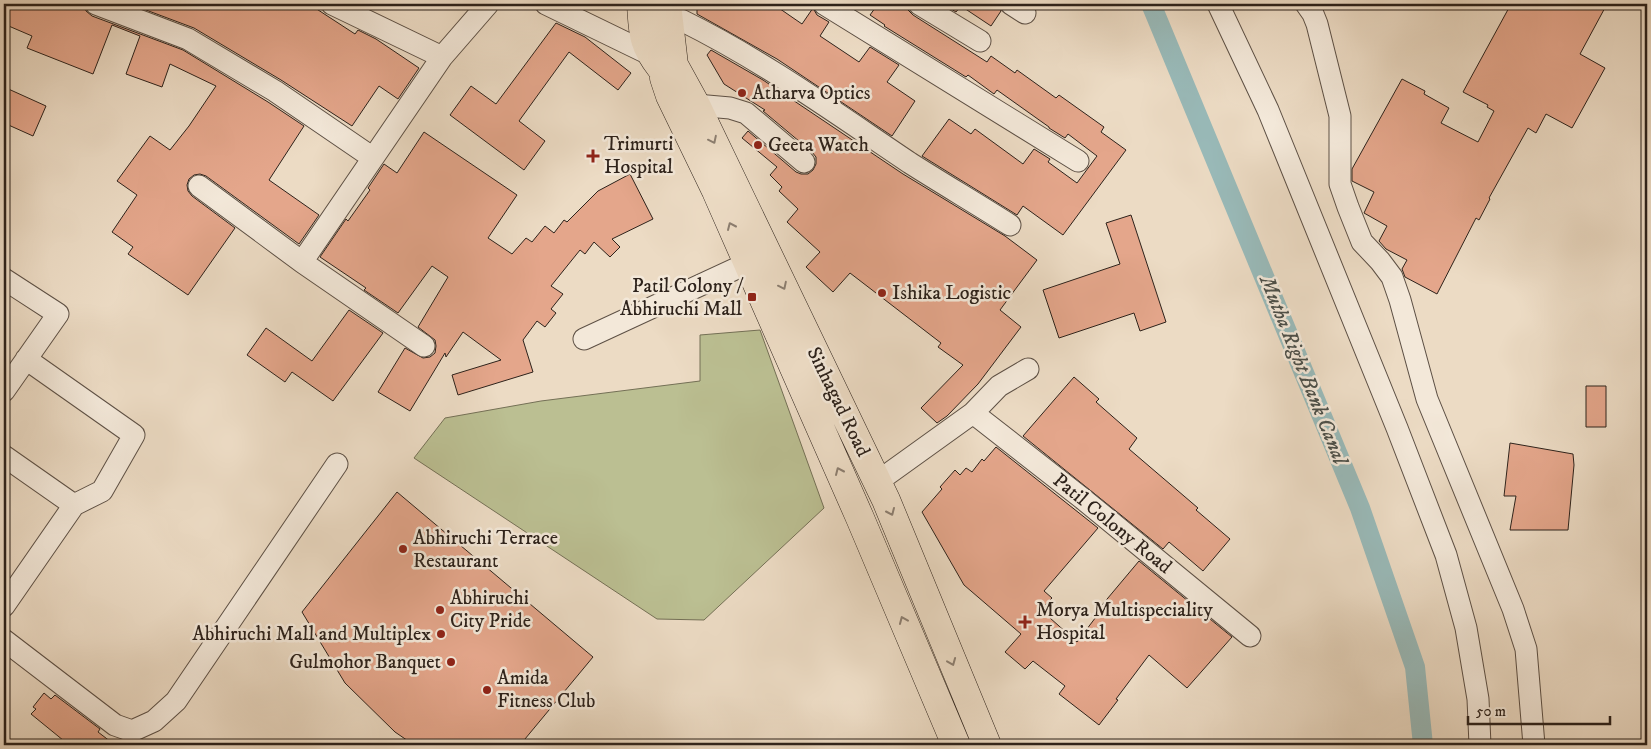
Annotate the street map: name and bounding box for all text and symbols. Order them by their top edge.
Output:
place label: Atharva Optics [752,81,871,106]
marker: Atharva Optics [736,87,748,99]
place label: Trimurti Hospital [604,132,673,180]
place label: Geeta Watch [768,133,869,158]
one-way arrow [706,135,717,144]
marker: Geeta Watch [752,139,764,151]
marker: Trimurti Hospital [586,149,600,163]
one-way arrow [727,222,737,231]
water label: Mutha Right Bank Canal [1253,270,1354,470]
place label: Patil Colony / Abhiruchi Mall [620,274,744,322]
one-way arrow [777,281,787,290]
place label: Ishika Logistic [892,281,1012,306]
marker: Ishika Logistic [876,287,888,299]
marker: Patil Colony / Abhiruchi Mall [746,291,758,303]
street label: Sinhagad Road [801,343,875,461]
one-way arrow [835,467,846,476]
street label: Patil Colony Road [1047,468,1177,580]
one-way arrow [884,507,895,516]
place label: Abhiruchi Terrace Restaurant [413,526,558,574]
marker: Abhiruchi Terrace Restaurant [397,543,409,555]
place label: Abhiruchi City Pride [450,586,531,634]
place label: Morya Multispeciality Hospital [1036,598,1213,646]
marker: Abhiruchi City Pride [434,604,446,616]
marker: Morya Multispeciality Hospital [1018,615,1032,629]
one-way arrow [899,616,910,625]
place label: Abhiruchi Mall and Multiplex [192,622,431,647]
marker: Abhiruchi Mall and Multiplex [435,628,447,640]
place label: Gulmohor Banquet [289,650,441,675]
marker: Gulmohor Banquet [445,656,457,668]
one-way arrow [946,657,957,666]
place label: Amida Fitness Club [497,666,595,714]
marker: Amida Fitness Club [481,684,493,696]
scale bar [1468,694,1611,726]
text: 50 m [1476,702,1506,721]

